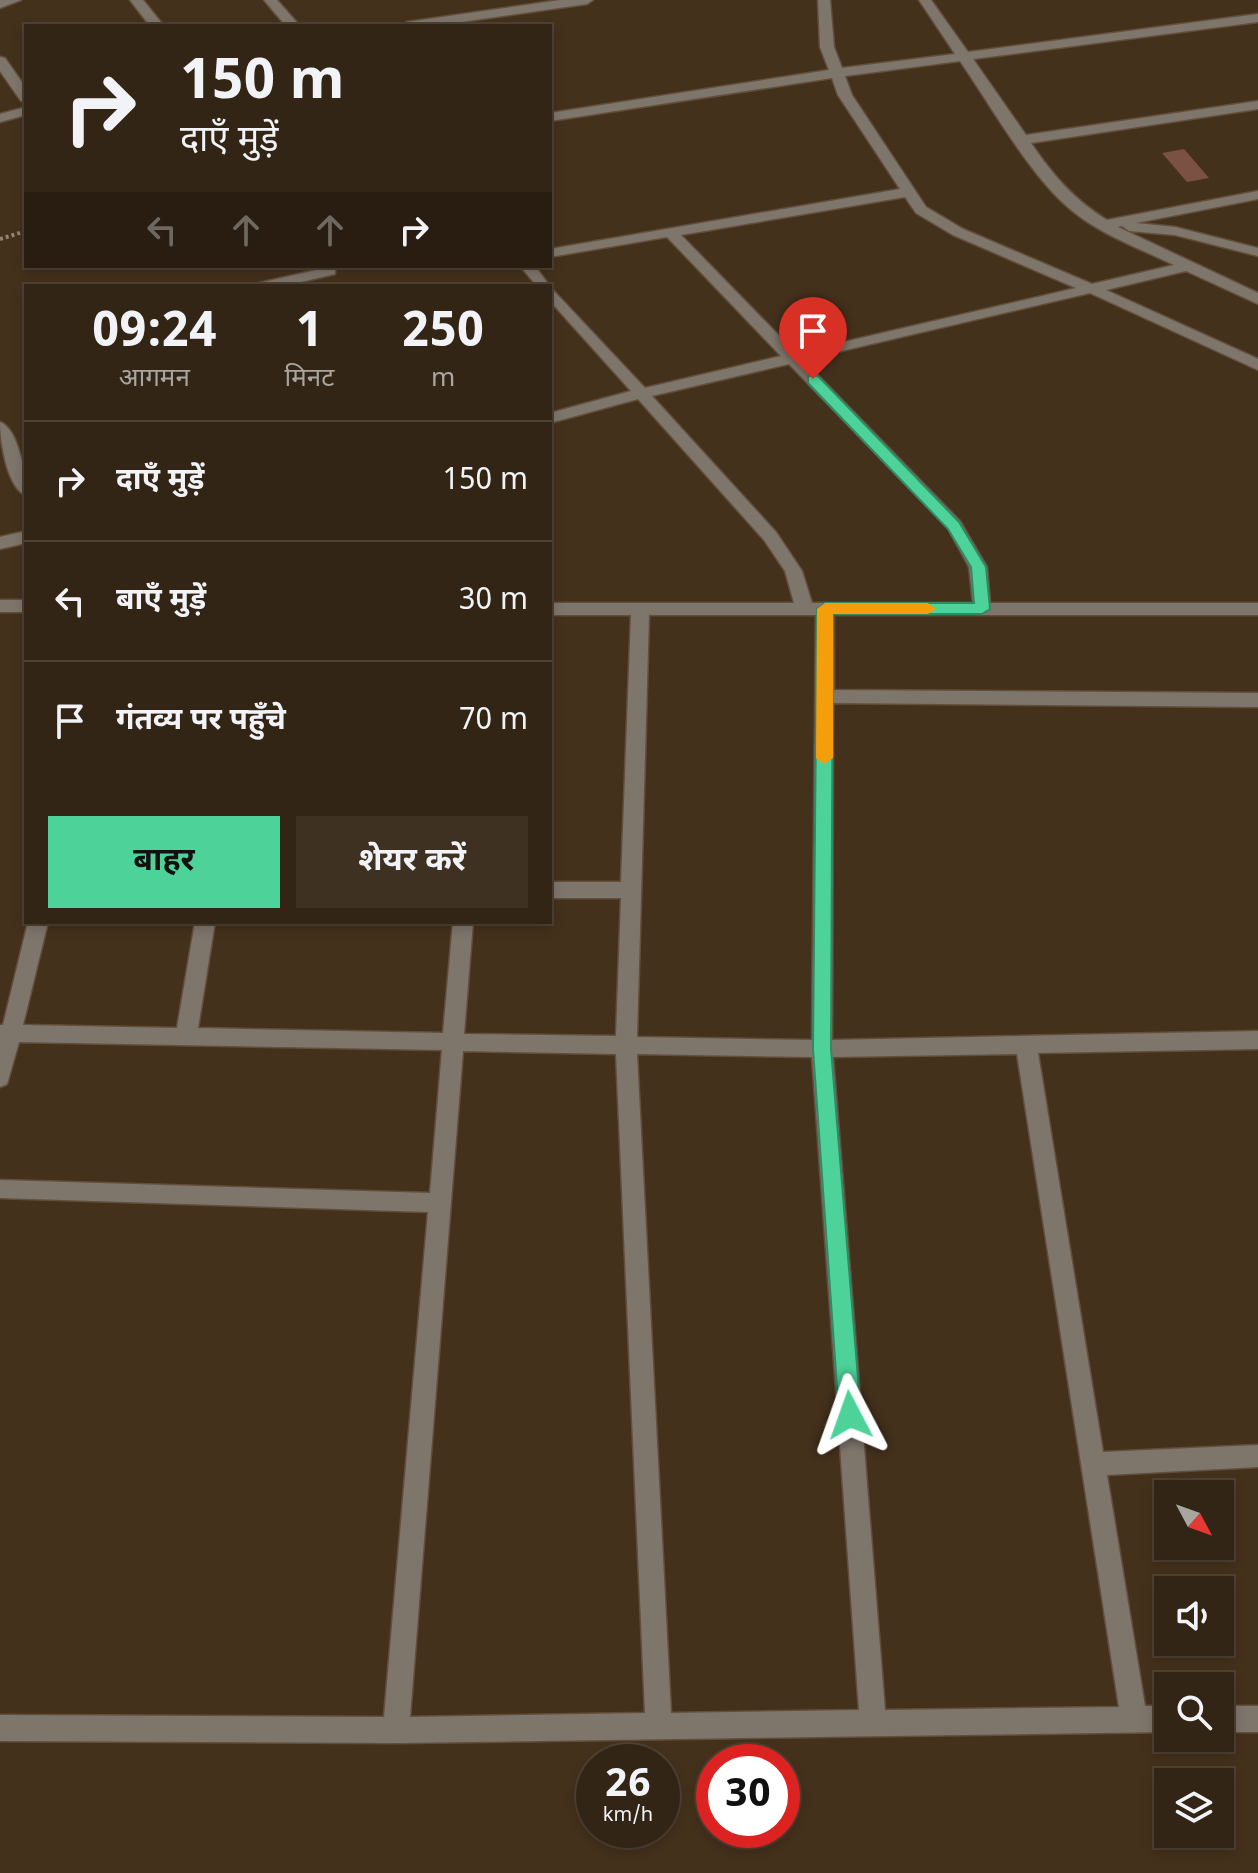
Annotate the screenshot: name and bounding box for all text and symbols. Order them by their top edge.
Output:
text: 150 m [180,48,344,121]
icon: right [48,56,152,160]
text: दाएँ मुड़ें [180,119,279,166]
icon: left [140,208,184,252]
icon: ahead [224,208,268,252]
icon: ahead [308,208,352,252]
icon: right [392,208,436,252]
pin [779,297,847,379]
text: 09:24 [92,303,217,366]
text: 1 [296,303,323,366]
text: 250 [402,303,484,366]
icon: arrive [791,309,835,353]
text: आगमन [119,363,190,397]
text: मिनट [285,363,334,397]
text: m [431,363,455,397]
icon: right [48,459,92,503]
text: दाएँ मुड़ें [116,462,204,501]
text: 150 m [443,462,528,501]
icon: left [48,579,92,623]
text: बाएँ मुड़ें [116,582,206,621]
text: 30 m [459,582,528,621]
icon: arrive [48,699,92,743]
text: गंतव्य पर पहुँचे [116,702,286,741]
text: 70 m [459,702,528,741]
button: बाहर [48,816,280,908]
button: शेयर करें [296,816,528,908]
position arrow [808,1373,892,1457]
north arrow [1154,1480,1234,1560]
map controls [1154,1480,1234,1848]
button: sound [1154,1576,1234,1656]
button: search [1154,1672,1234,1752]
speed limit sign: 30 [696,1744,800,1848]
text: 26 [605,1760,651,1812]
button: layers [1154,1768,1234,1848]
text: km/h [603,1803,653,1829]

